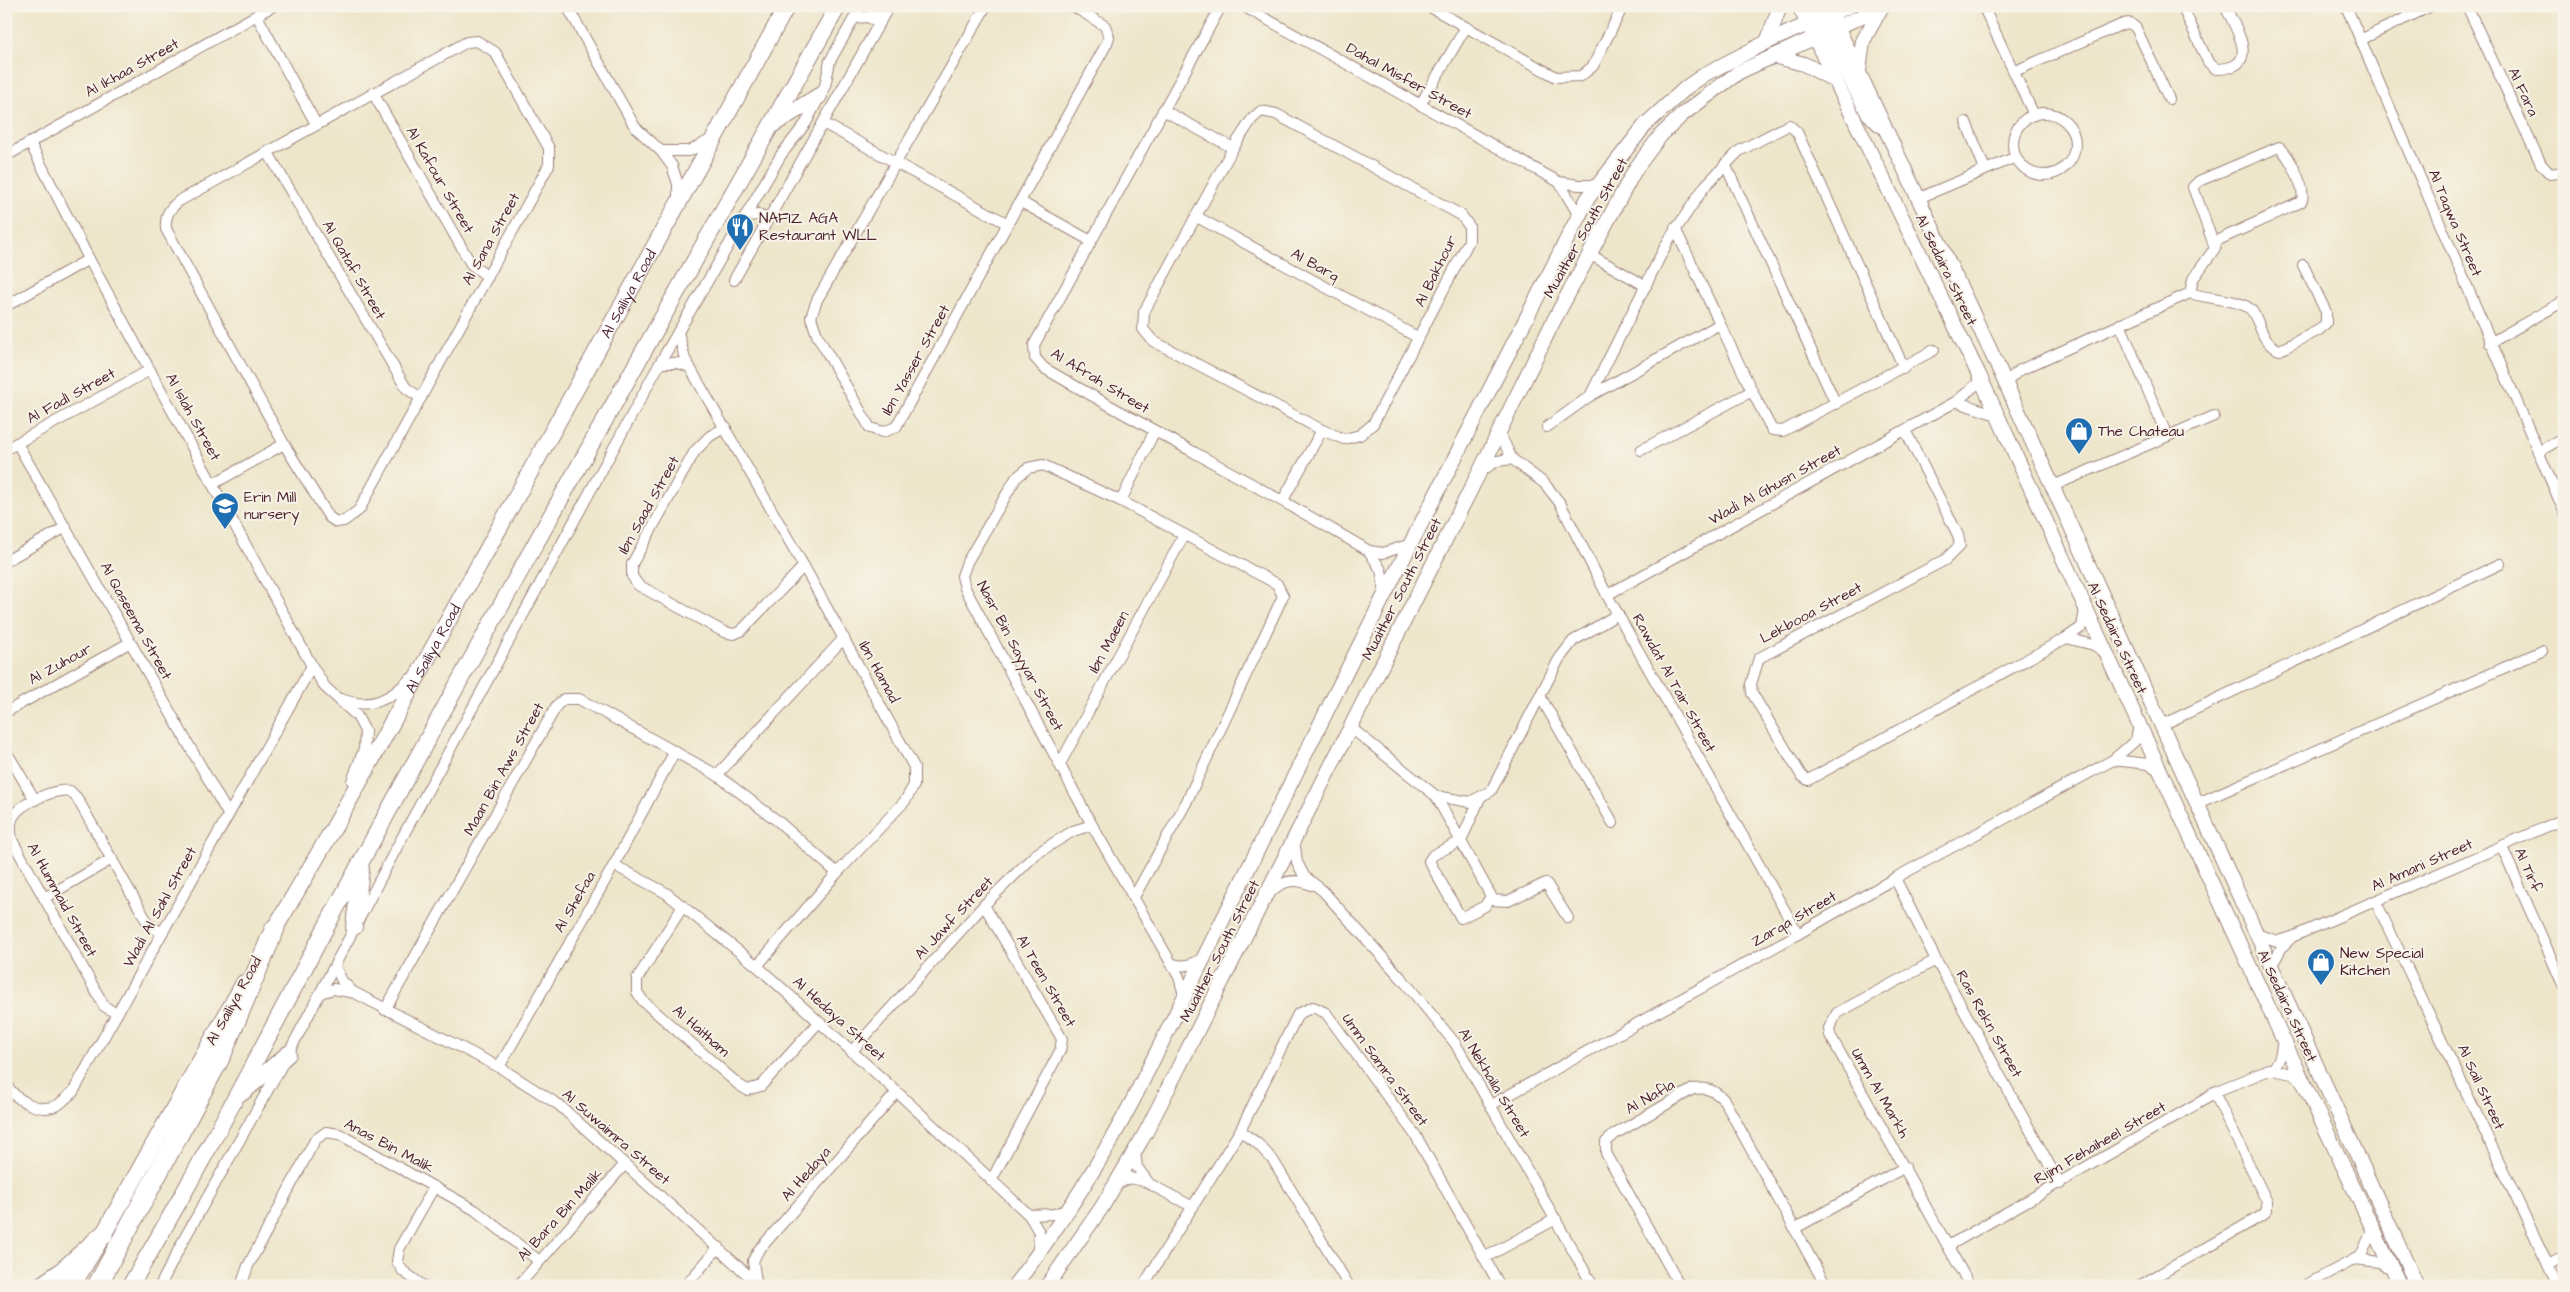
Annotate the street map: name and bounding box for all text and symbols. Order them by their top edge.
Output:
street label: Al Ikhaa Street [81,34,183,102]
street label: Dahal Misfer Street [1342,38,1476,124]
street label: Al Fara [2503,64,2544,120]
street label: Al Kafour Street [401,123,479,237]
street label: Muaither South Street [1539,154,1633,302]
street label: Al Taqwa Street [2423,166,2487,280]
street label: Al Sana Street [457,189,525,289]
place label: NAFIZ AGA Restaurant WLL [759,208,878,246]
street label: Al Sedaira Street [1910,211,1982,329]
restaurant icon: NAFIZ AGA Restaurant WLL [725,212,755,251]
street label: Al Qataf Street [317,217,391,323]
street label: Al Bakhour [1410,232,1462,310]
street label: Al Barq [1287,243,1343,287]
street label: Al Sailiya Road [595,245,662,342]
street label: Ibn Yasser Street [877,301,955,419]
street label: Al Afrah Street [1047,343,1153,419]
street label: Al Fadl Street [23,363,119,429]
street label: Al Islah Street [160,369,226,465]
shop icon: The Chateau [2064,416,2094,455]
place label: The Chateau [2098,421,2184,442]
street label: Wadi Al Ghusn Street [1705,440,1845,530]
street label: Ibn Saad Street [613,452,685,558]
place label: Erin Mill nursery [244,487,300,526]
school or university icon: Erin Mill nursery [210,491,240,530]
street label: Muaither South Street [1357,514,1447,664]
street label: Al Qaseema Street [95,558,177,684]
street label: Nasr Bin Sayyar Street [971,577,1069,735]
street label: Lekbooa Street [1756,577,1866,649]
street label: Al Sedaira Street [2082,578,2152,698]
street label: Al Sailiya Road [400,600,466,697]
street label: Ibn Maeen [1084,607,1134,677]
street label: Rawdat Al Tair Street [1627,610,1721,756]
street label: Ibn Hamad [853,637,905,707]
street label: Al Zuhour [25,638,95,690]
street label: Maan Bin Aws Street [459,699,549,839]
street label: Al Amani Street [2368,833,2476,897]
street label: Al Hummaid Street [22,839,102,961]
street label: Wadi Al Sahl Street [118,843,202,971]
street label: Al Tirf [2509,844,2547,896]
street label: Al Shefaa [549,867,601,936]
street label: Al Jawf Street [910,872,998,964]
street label: Muaither South Street [1175,876,1265,1026]
street label: Zarqa Street [1747,886,1841,952]
street label: Al Teen Street [1011,931,1081,1031]
place label: New Special Kitchen [2340,943,2424,981]
street label: Al Sedaira Street [2252,946,2322,1066]
shop icon: New Special Kitchen [2306,947,2336,986]
street label: Al Sailiya Road [201,953,268,1050]
street label: Ras Rekn Street [1951,967,2027,1081]
street label: Al Hedaya Street [787,972,890,1067]
street label: Al Haitham [668,1000,734,1062]
street label: Umm Samra Street [1337,1009,1433,1131]
street label: Al Nekhaila Street [1453,1024,1535,1142]
street label: Al Sail Street [2452,1041,2510,1133]
street label: Umm Al Markh [1846,1044,1915,1142]
street label: Al Nafla [1621,1074,1679,1120]
street label: Al Suwaimra Street [557,1084,675,1190]
street label: Rijim Fehaiheel Street [2030,1096,2170,1190]
street label: Anas Bin Malik [341,1114,437,1178]
street label: Al Hedaya [776,1142,837,1207]
street label: Al Bara Bin Malik [513,1164,607,1266]

